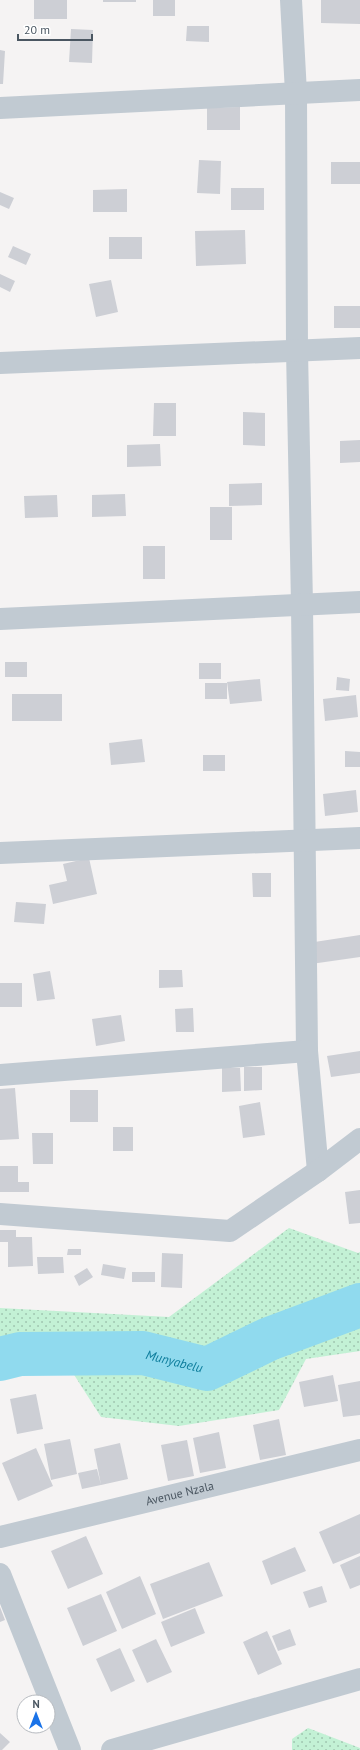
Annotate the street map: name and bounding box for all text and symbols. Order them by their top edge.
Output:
scale bar [18,16,92,42]
text: 20 m [24,22,50,37]
water label: Munyabelu [144,1346,205,1377]
street label: Avenue Nzala [144,1478,215,1509]
north arrow [16,1694,56,1734]
text: N [32,1697,40,1711]

